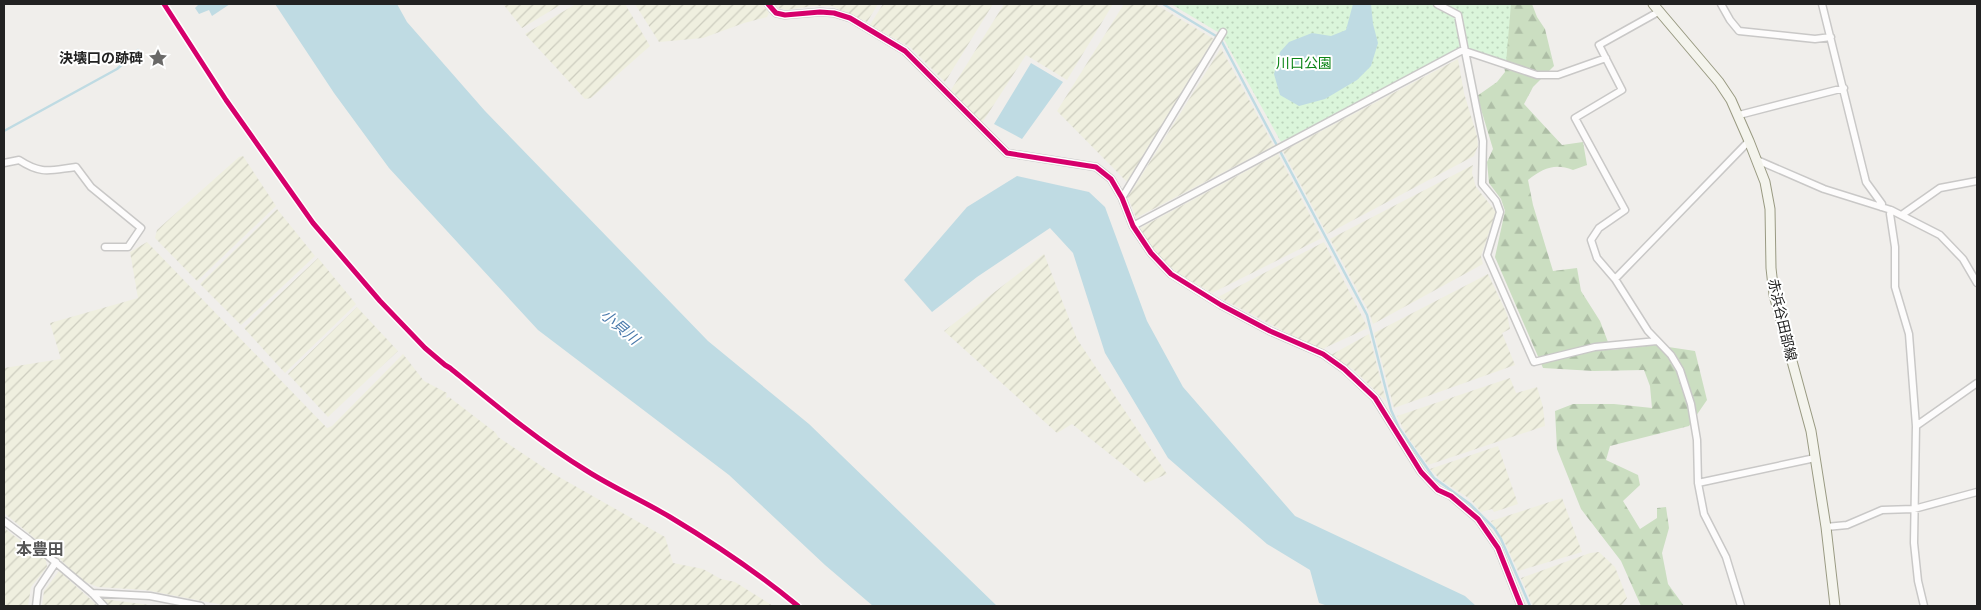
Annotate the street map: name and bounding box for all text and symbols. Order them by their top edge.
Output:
place icon: 決壊口の跡碑 [147,47,169,69]
place label: 決壊口の跡碑 [59,49,143,68]
park label: 川口公園 [1276,54,1332,73]
street label: 赤浜谷田部線 [1763,277,1801,363]
water label: 小貝川 [596,305,645,350]
district label: 本豊田 [16,539,64,561]

